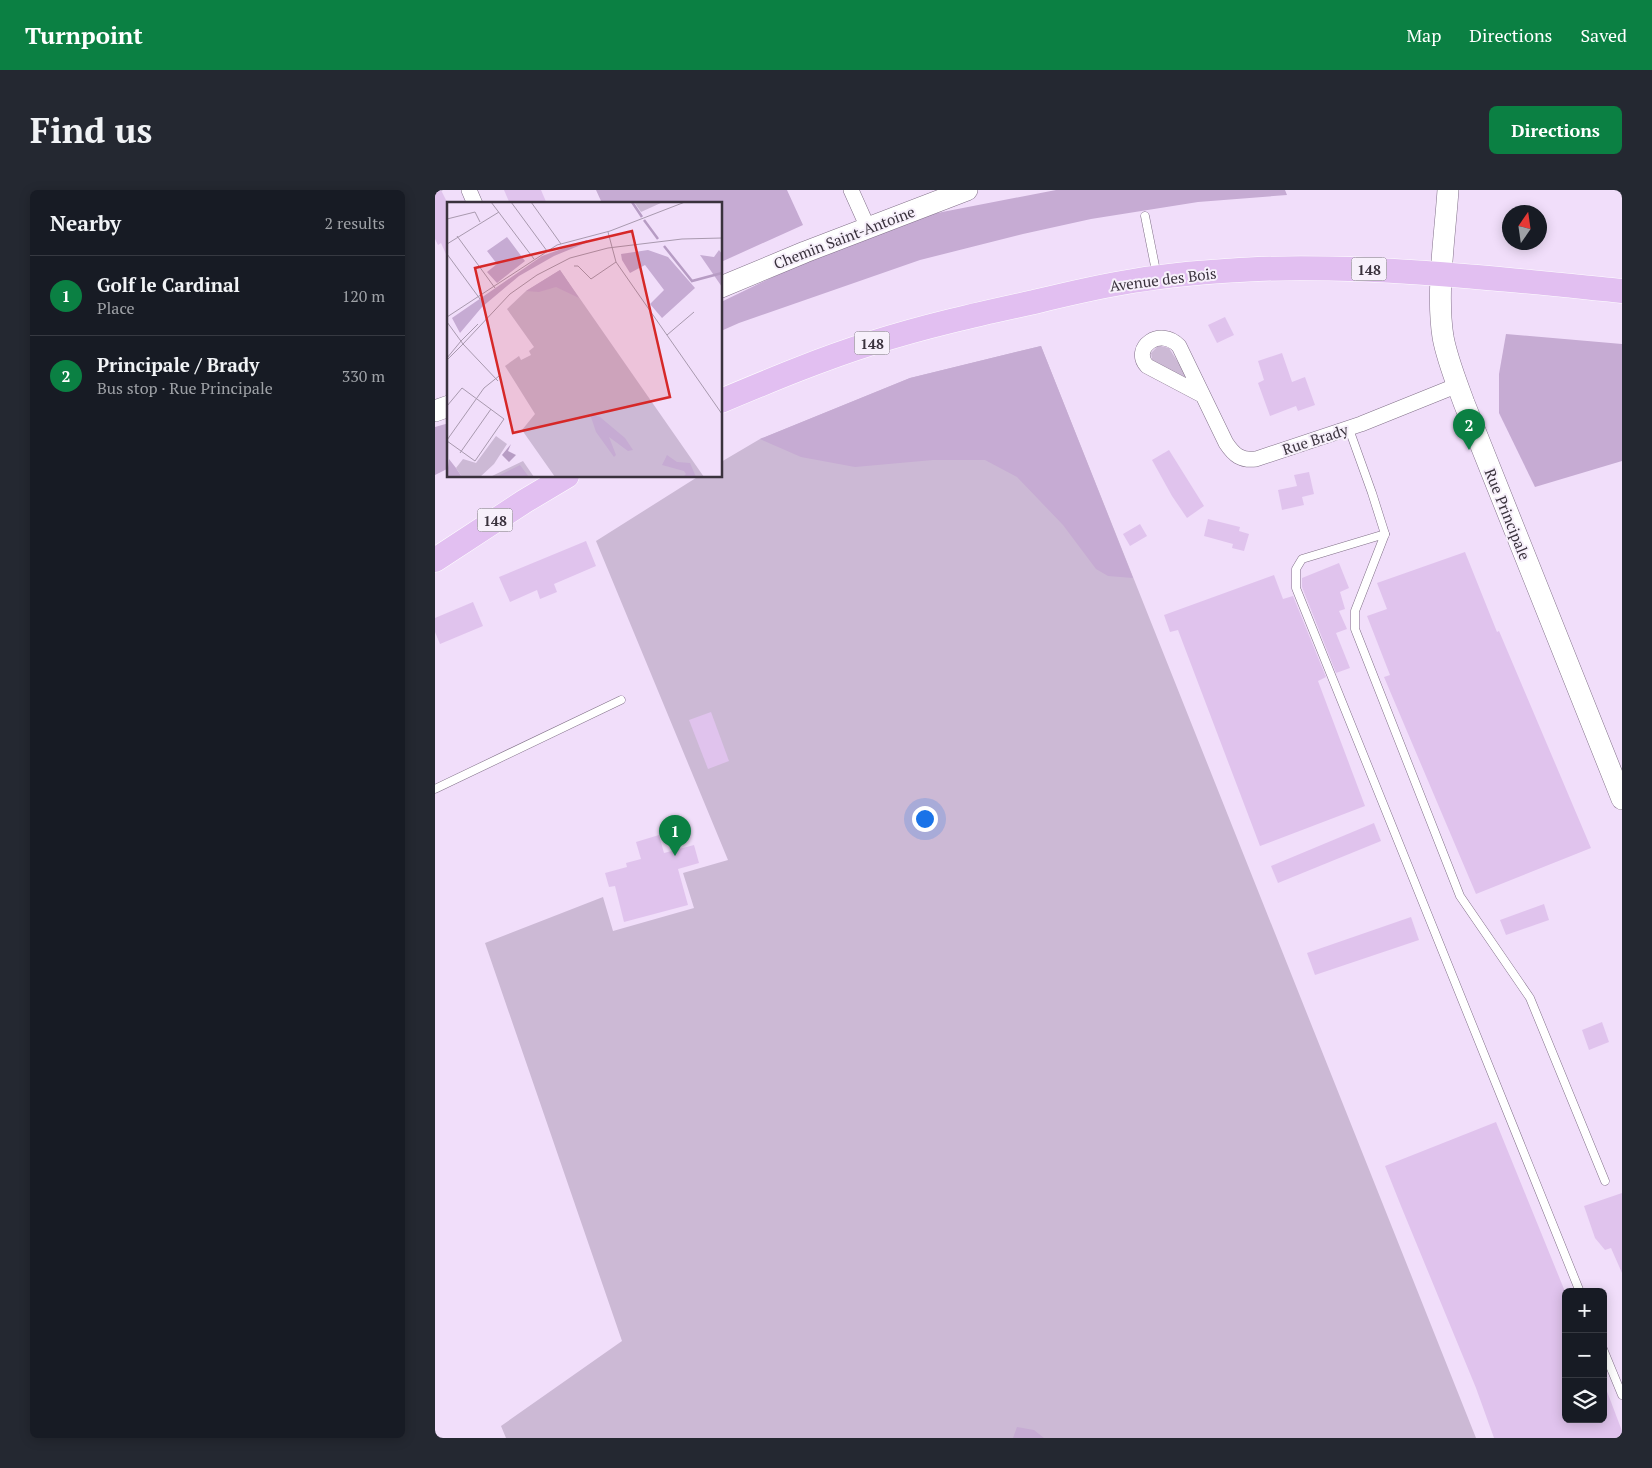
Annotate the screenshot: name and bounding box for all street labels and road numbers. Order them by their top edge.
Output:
street label: Chemin Saint-Antoine [770,201,918,273]
road number: 148 [1351,258,1387,280]
street label: Avenue des Bois [1109,263,1217,295]
road number: 148 [855,332,889,354]
street label: Rue Brady [1280,419,1351,459]
street label: Rue Principale [1481,465,1535,563]
road number: 148 [477,508,513,532]

